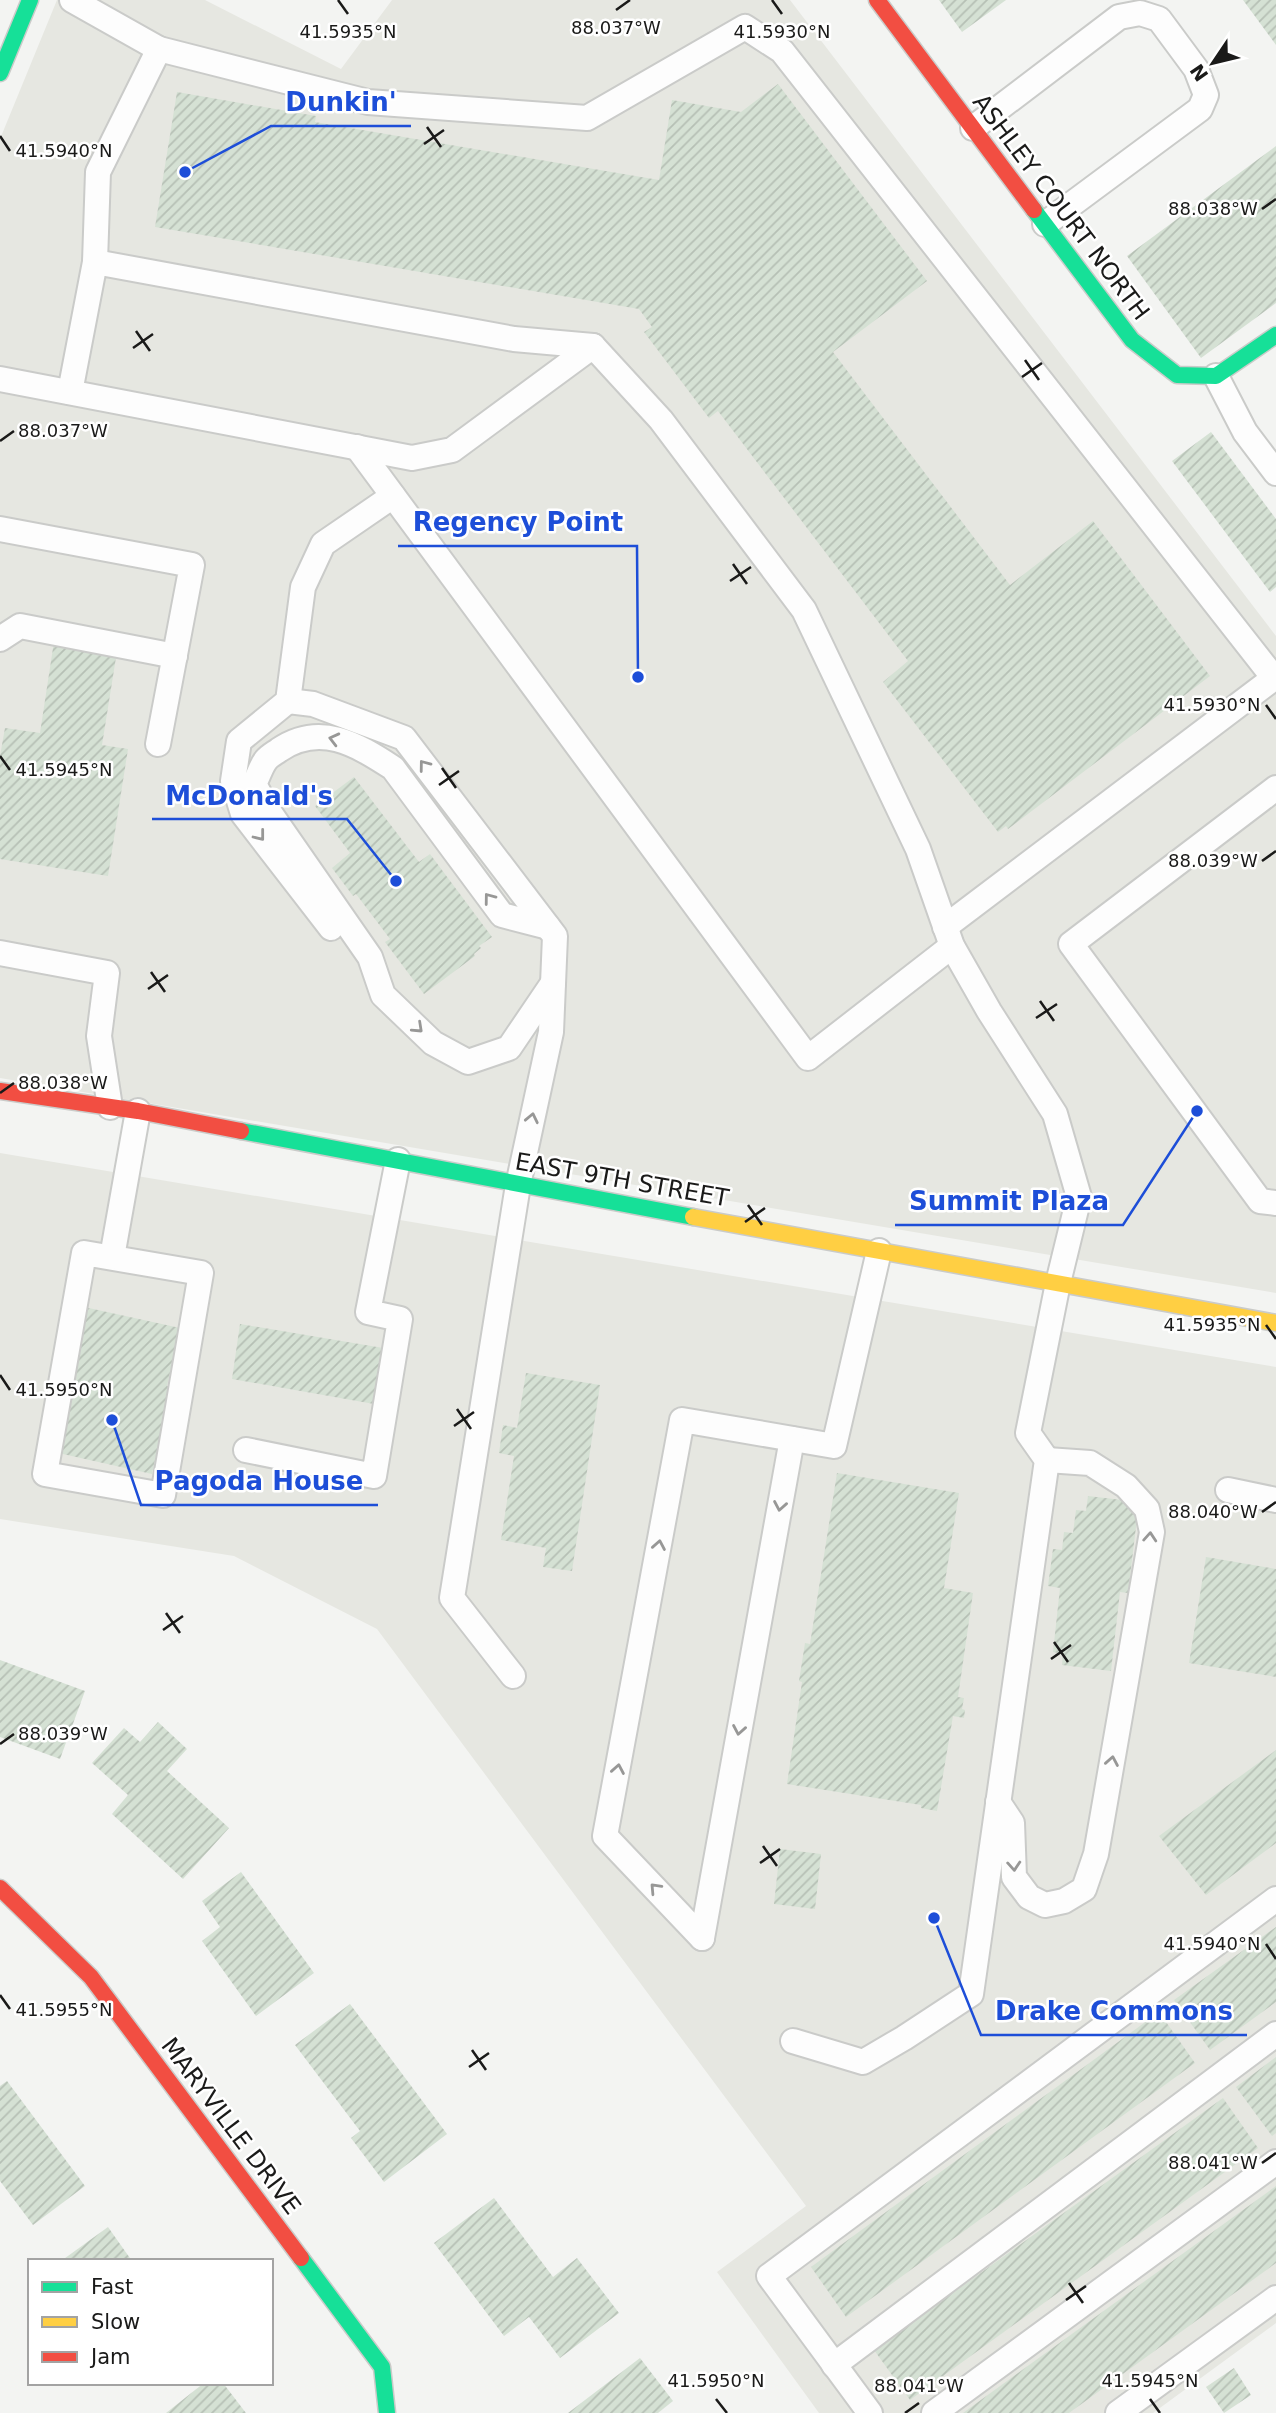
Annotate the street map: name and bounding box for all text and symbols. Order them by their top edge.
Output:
text: 88.037°W [571,17,661,38]
text: 41.5935°N [300,21,396,42]
text: 41.5930°N [734,21,830,42]
north arrow [1178,28,1248,98]
text: N [1186,60,1213,86]
callout: Dunkin' [271,79,411,126]
text: Dunkin' [285,87,397,117]
street label: ASHLEY COURT NORTH [967,89,1155,325]
text: 41.5940°N [16,140,112,161]
text: 88.038°W [1168,198,1258,219]
text: 88.037°W [18,420,108,441]
callout: Regency Point [398,499,637,546]
text: Regency Point [413,507,623,537]
text: 41.5930°N [1164,694,1260,715]
one-way arrow [329,733,341,747]
text: 41.5945°N [16,759,112,780]
one-way arrow [420,760,433,773]
callout: McDonald's [152,772,347,819]
text: McDonald's [165,781,333,811]
one-way arrow [252,829,265,841]
text: 88.039°W [1168,850,1258,871]
one-way arrow [485,893,498,906]
one-way arrow [410,1020,423,1033]
text: 88.038°W [18,1072,108,1093]
one-way arrow [524,1112,539,1124]
street label: EAST 9TH STREET [513,1147,731,1213]
callout: Summit Plaza [895,1178,1123,1225]
text: Summit Plaza [909,1186,1109,1216]
text: 41.5935°N [1164,1314,1260,1335]
text: 41.5950°N [16,1379,112,1400]
callout: Pagoda House [141,1458,378,1505]
text: Pagoda House [155,1466,363,1496]
one-way arrow [773,1500,788,1512]
text: 88.040°W [1168,1501,1258,1522]
one-way arrow [1142,1531,1157,1542]
one-way arrow [651,1539,666,1551]
text: 88.039°W [18,1723,108,1744]
one-way arrow [732,1724,747,1736]
one-way arrow [1104,1755,1119,1767]
one-way arrow [610,1763,625,1775]
one-way arrow [1007,1861,1022,1872]
one-way arrow [650,1883,663,1896]
text: 41.5940°N [1164,1933,1260,1954]
callout: Drake Commons [981,1988,1247,2035]
text: Drake Commons [995,1996,1233,2026]
text: 41.5955°N [16,1999,112,2020]
street label: MARYVILLE DRIVE [155,2032,307,2220]
text: 88.041°W [1168,2152,1258,2173]
legend [28,2259,273,2385]
text: Fast [91,2275,133,2299]
text: Slow [91,2310,140,2334]
text: Jam [89,2345,131,2369]
text: 41.5950°N [668,2370,764,2391]
text: 41.5945°N [1102,2370,1198,2391]
text: 88.041°W [874,2375,964,2396]

